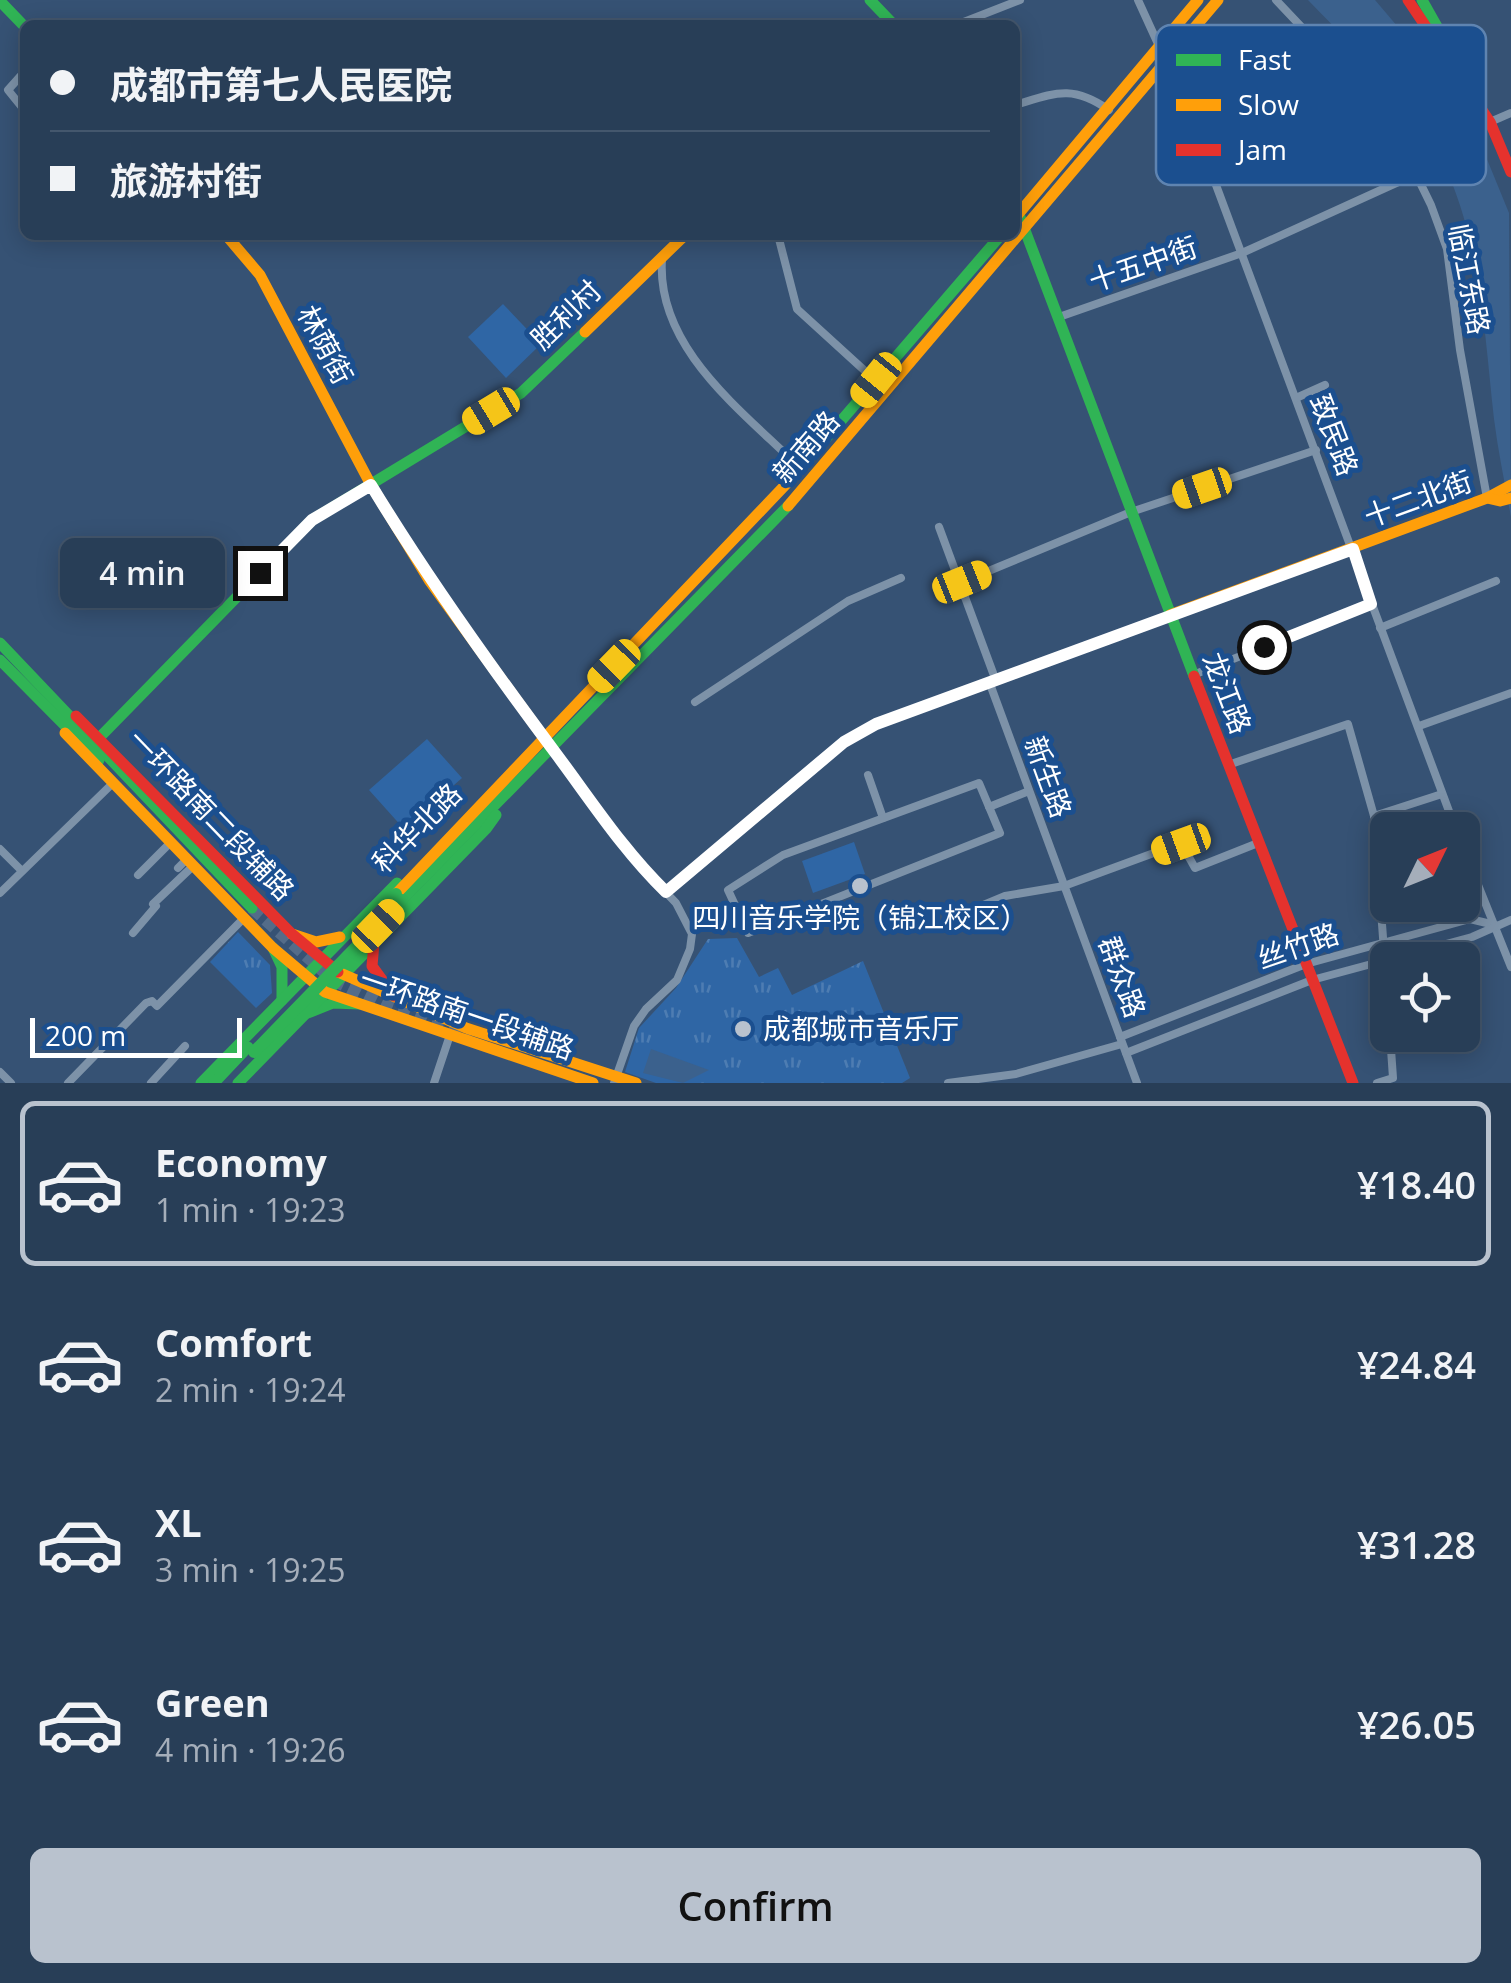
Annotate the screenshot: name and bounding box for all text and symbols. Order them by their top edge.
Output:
legend [1156,25,1486,185]
text: Fast [1238,40,1291,78]
text: 成都市第七人民医院 [110,58,452,110]
text: Slow [1238,85,1299,123]
text: Jam [1235,130,1287,168]
text: 旅游村街 [110,154,262,206]
street label: 临江东路 [1441,220,1499,337]
street label: 十五中街 [1084,227,1202,299]
street label: 胜利村 [522,271,609,357]
street label: 林荫街 [289,299,362,391]
car [845,347,907,413]
car [458,383,524,439]
street label: 致民路 [1302,389,1368,481]
street label: 新南路 [763,402,847,491]
street label: 十二北街 [1359,461,1477,535]
car [1169,464,1235,512]
callout: 4 min [60,538,225,608]
text: 4 min [99,551,186,594]
route end [238,551,283,596]
car [929,557,995,607]
route start [1242,625,1287,670]
car [582,634,646,698]
street label: 龙江路 [1195,647,1261,739]
street label: 一环路南二段辅路 [120,721,303,908]
street label: 新生路 [1017,731,1081,823]
street label: 科华北路 [363,774,469,880]
north arrow [1370,812,1480,922]
map controls [1370,812,1480,1052]
car [1148,820,1214,868]
marker: 四川音乐学院（锦江校区） [849,875,871,897]
car [346,894,410,958]
place label: 四川音乐学院（锦江校区） [692,898,1028,936]
street label: 丝竹路 [1252,913,1344,977]
street label: 群众路 [1091,931,1155,1023]
button: locate [1370,942,1480,1052]
street label: 一环路南一段辅路 [355,959,579,1067]
place label: 成都城市音乐厅 [763,1009,959,1047]
scale bar [30,1013,242,1058]
text: 200 m [45,1016,126,1054]
marker: 成都城市音乐厅 [732,1018,754,1040]
text: Economy [155,1136,327,1188]
icon: car [35,1139,125,1229]
text: ¥18.40 [1357,1158,1476,1210]
text: 1 min · 19:23 [155,1188,346,1231]
text: Comfort [155,1316,312,1368]
icon: car [35,1319,125,1409]
text: ¥24.84 [1357,1338,1476,1390]
text: 2 min · 19:24 [155,1368,346,1411]
text: XL [155,1496,202,1548]
icon: car [35,1499,125,1589]
text: ¥31.28 [1357,1518,1476,1570]
text: 3 min · 19:25 [155,1548,346,1591]
text: Green [155,1676,270,1728]
icon: car [35,1679,125,1769]
text: ¥26.05 [1357,1698,1476,1750]
text: 4 min · 19:26 [155,1728,346,1771]
button: Confirm [30,1848,1481,1963]

